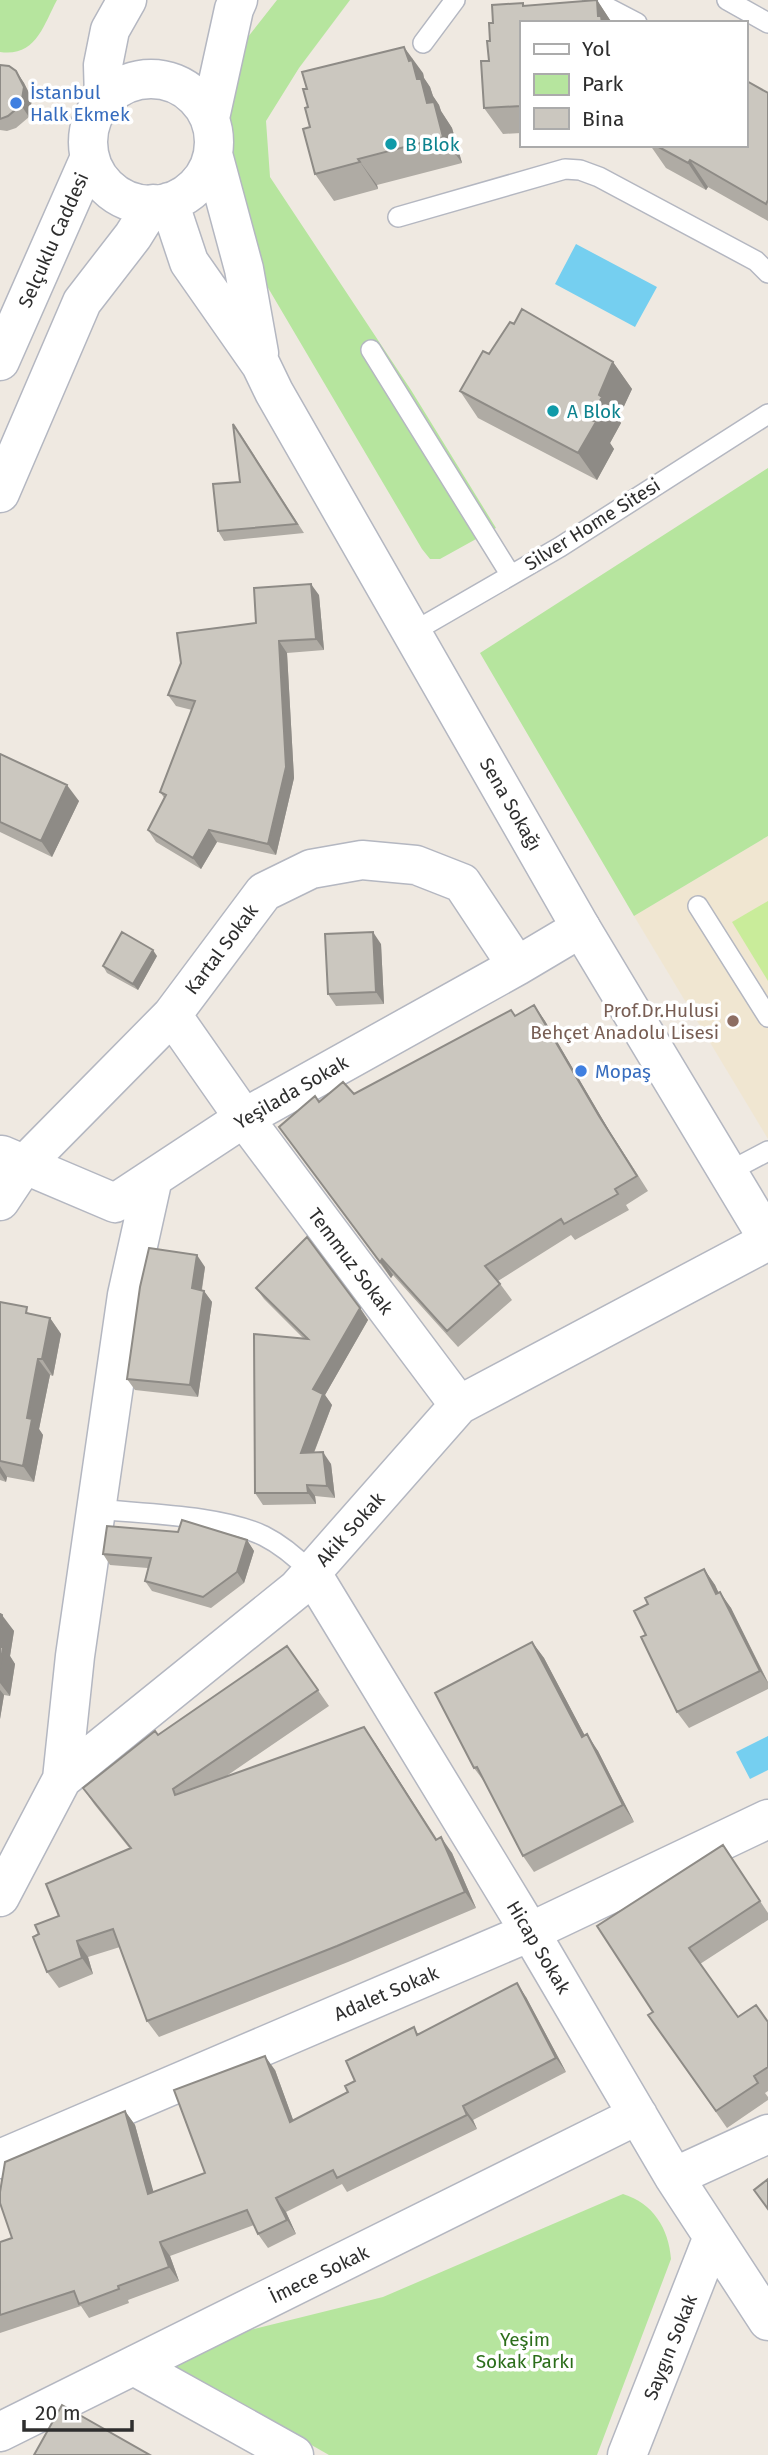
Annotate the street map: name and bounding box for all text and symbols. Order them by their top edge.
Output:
legend [520,21,747,147]
text: Yol [582,36,611,62]
text: Park [582,71,624,97]
place label: İstanbul Halk Ekmek [30,81,130,126]
marker: İstanbul Halk Ekmek [8,95,24,111]
text: Bina [582,106,624,132]
place label: B Blok [405,133,460,156]
marker: B Blok [383,136,399,152]
street label: Selçuklu Caddesi [13,169,94,311]
place label: A Blok [567,400,621,423]
marker: A Blok [545,403,561,419]
street label: Silver Home Sitesi [520,473,664,575]
street label: Sena Sokağı [475,754,546,855]
street label: Kartal Sokak [180,899,263,999]
place label: Prof.Dr.Hulusi Behçet Anadolu Lisesi [530,999,719,1044]
marker: Prof.Dr.Hulusi Behçet Anadolu Lisesi [725,1013,741,1029]
street label: Yeşilada Sokak [230,1050,352,1134]
place label: Mopaş [595,1060,651,1083]
marker: Mopaş [573,1063,589,1079]
street label: Temmuz Sokak [303,1204,398,1319]
street label: Akik Sokak [311,1487,390,1571]
street label: Hicap Sokak [502,1896,576,1998]
street label: Adalet Sokak [331,1961,442,2026]
street label: İmece Sokak [266,2240,373,2308]
street label: Saygın Sokak [639,2291,702,2403]
park label: Yeşim Sokak Parkı [476,2328,574,2373]
scale bar [24,2388,133,2432]
text: 20 m [35,2400,81,2426]

